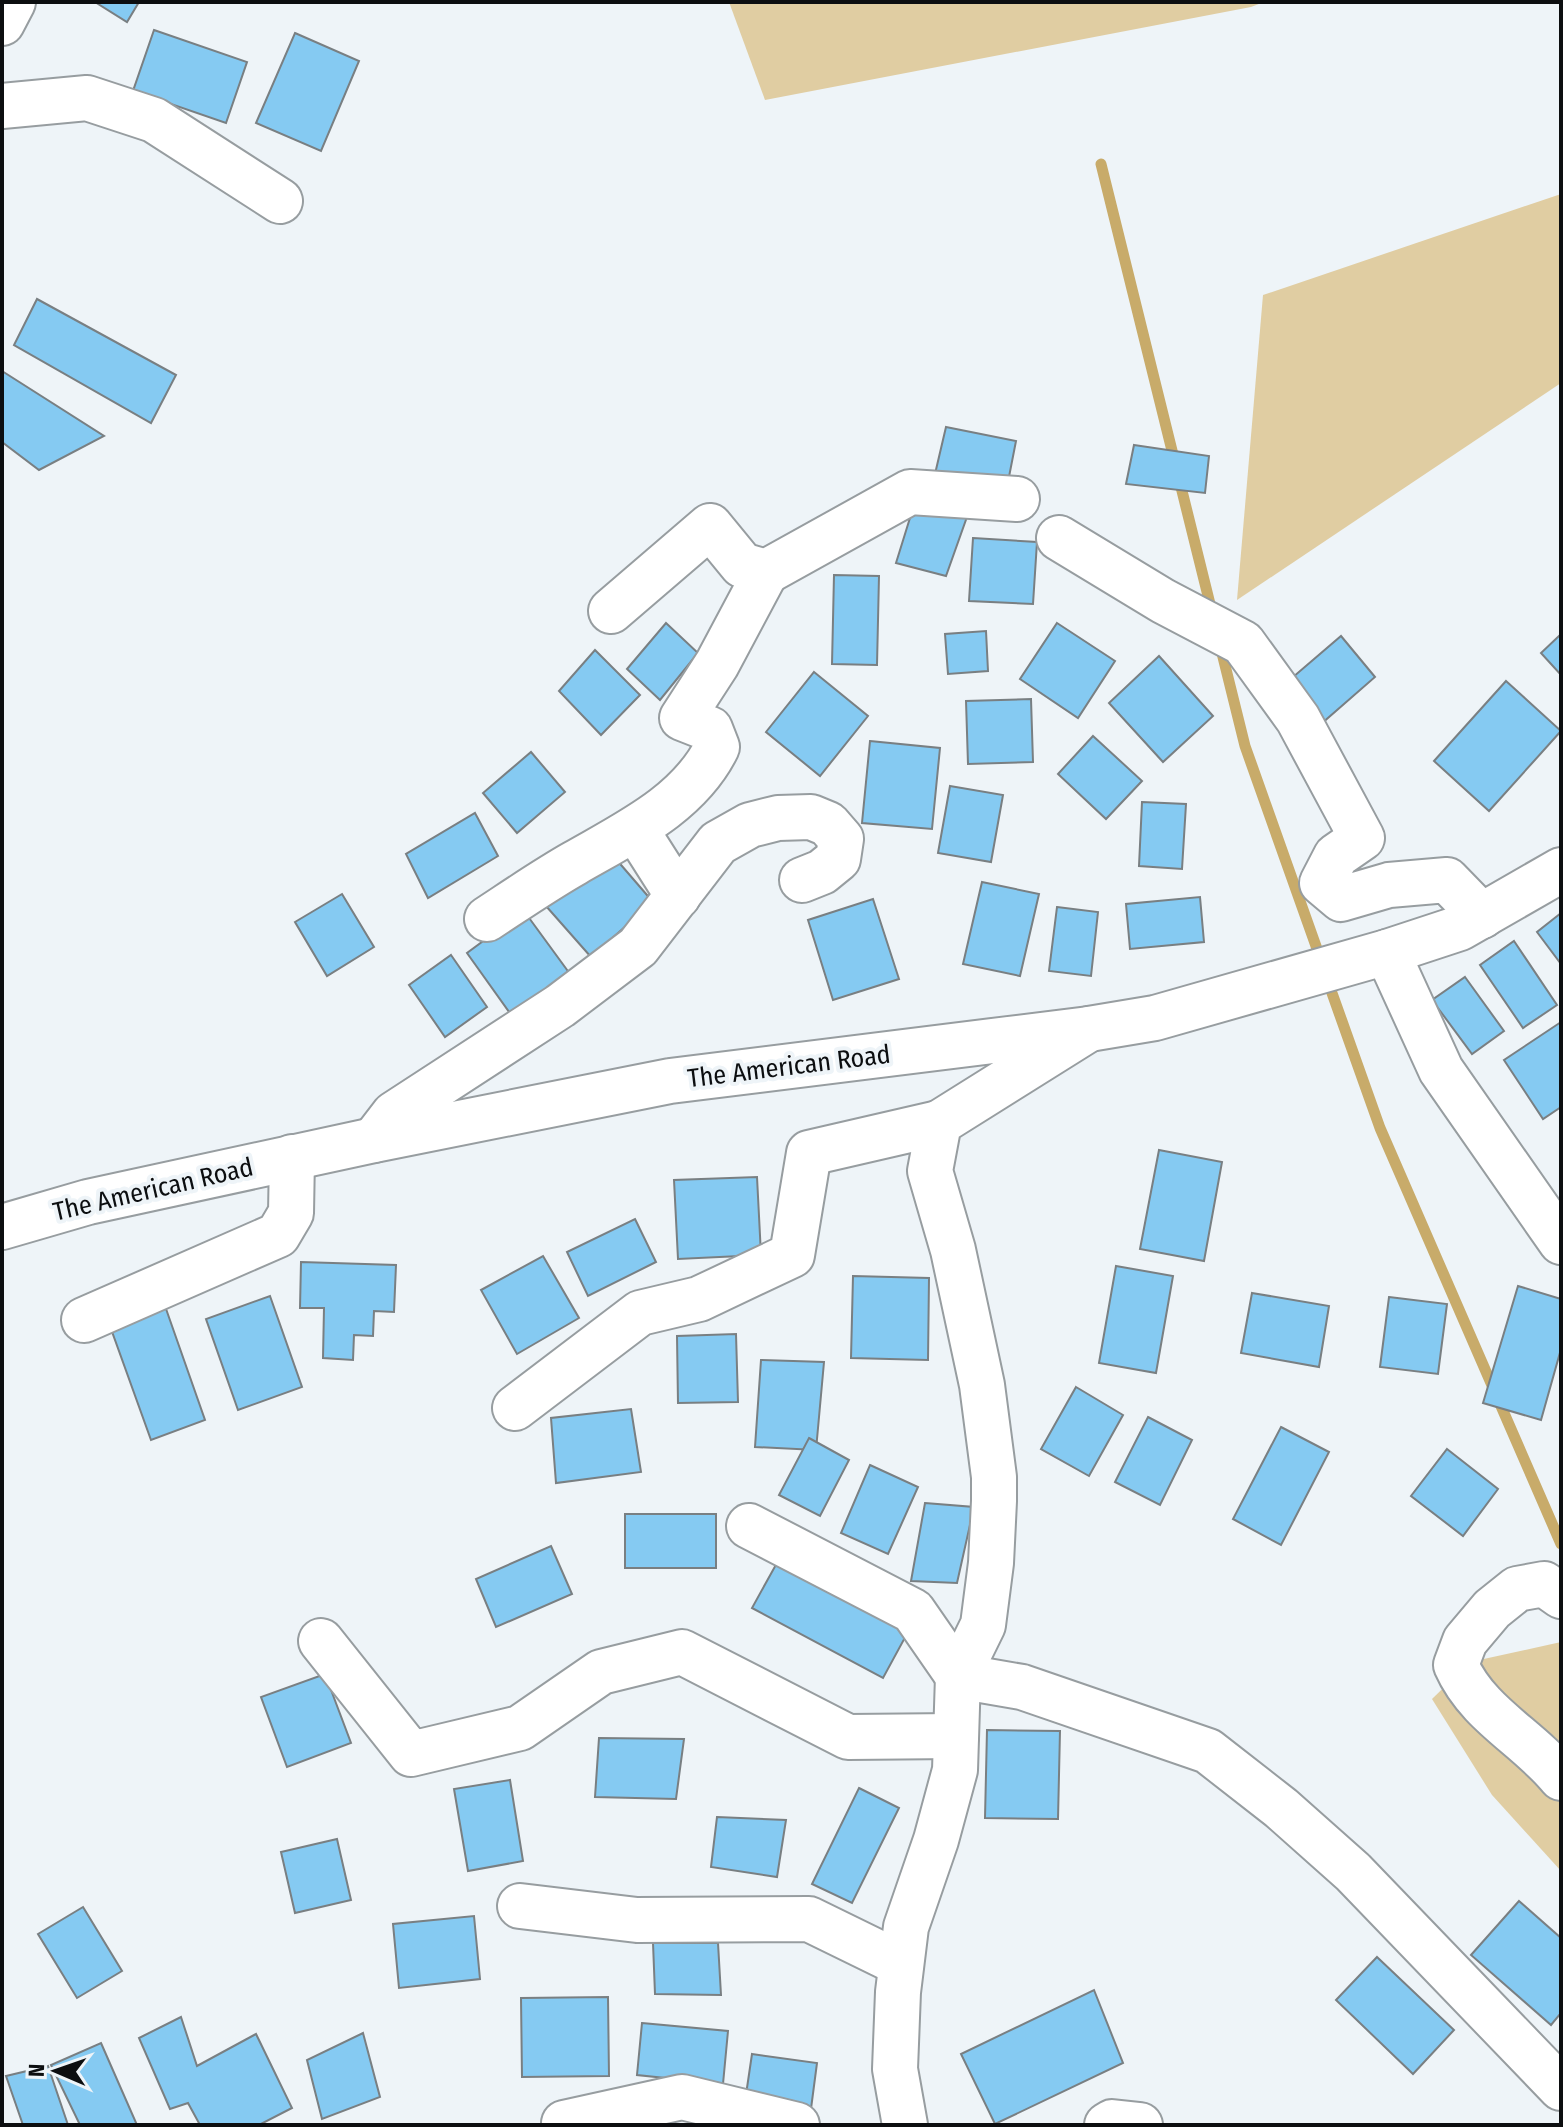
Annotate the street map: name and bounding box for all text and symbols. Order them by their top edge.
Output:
street label: The American Road [686,1039,892,1094]
street label: The American Road [50,1151,256,1228]
north arrow [16,2031,96,2111]
text: N [23,2063,50,2077]

